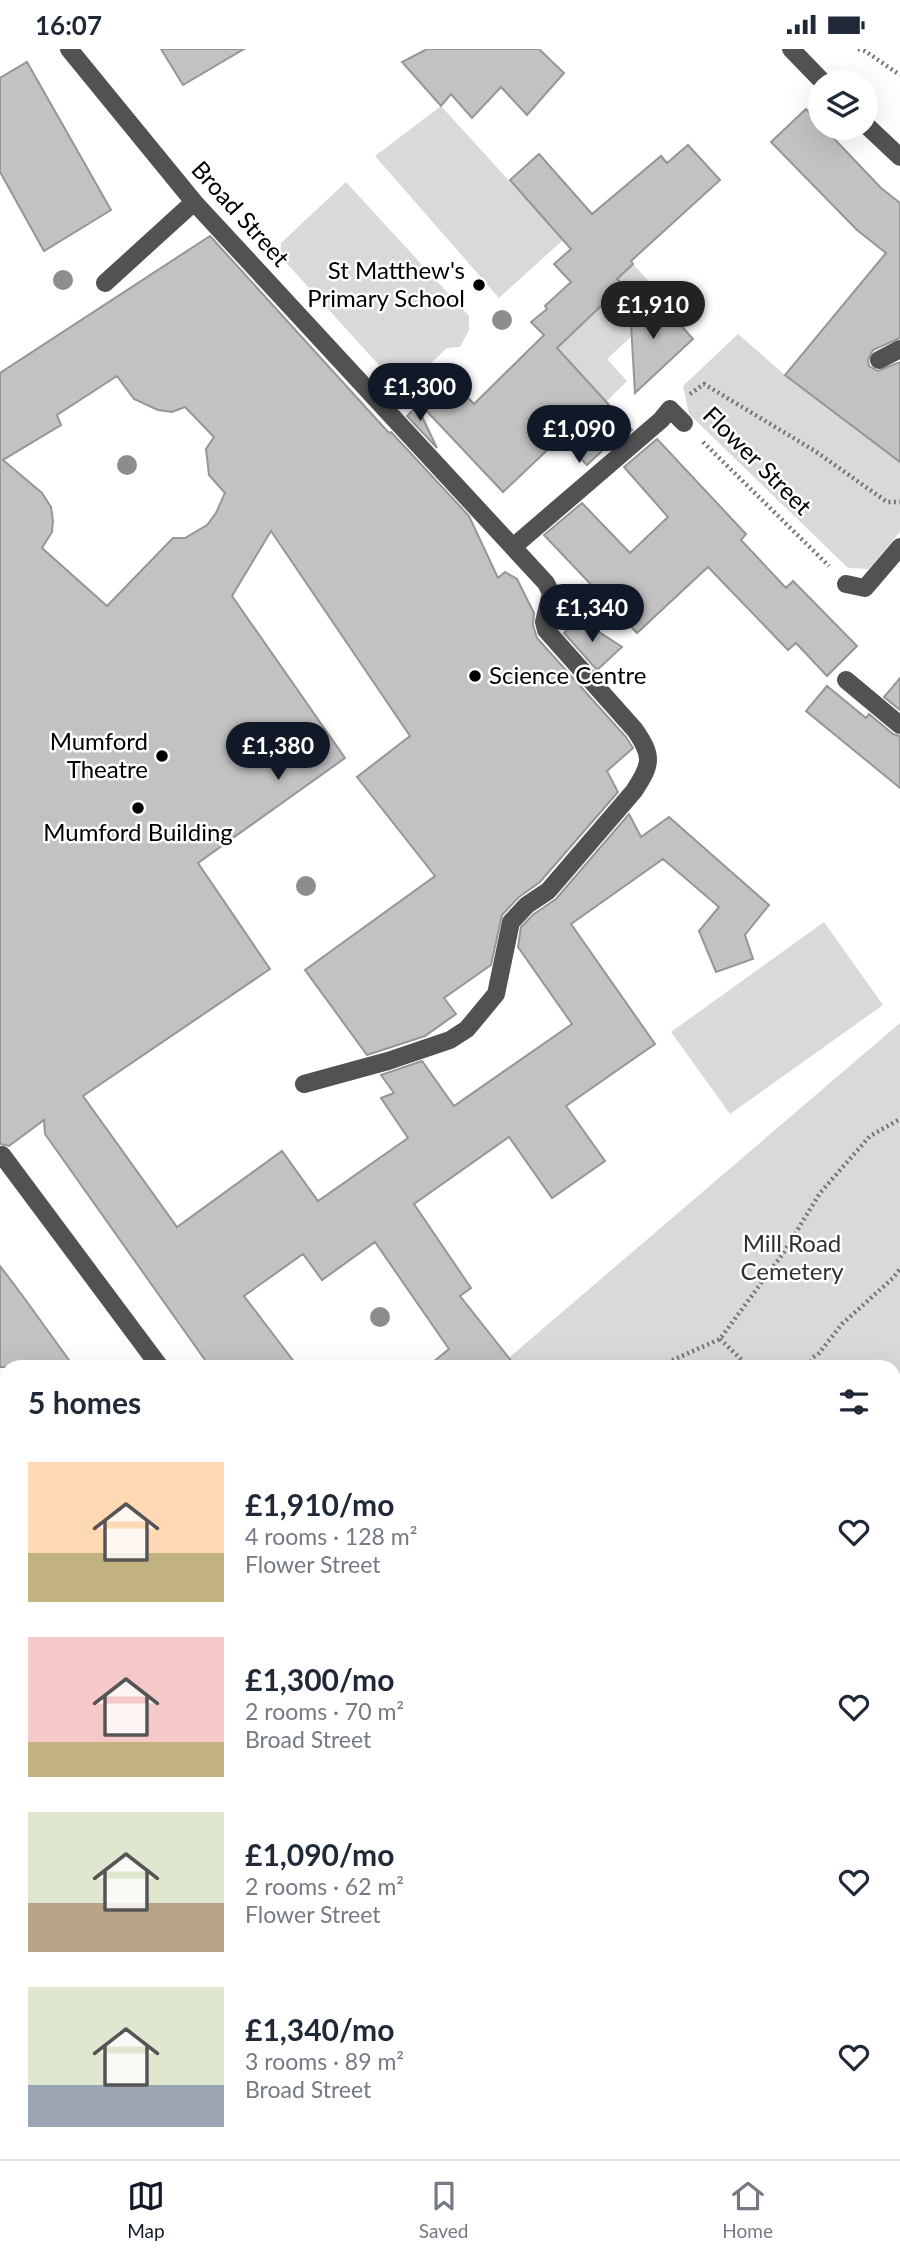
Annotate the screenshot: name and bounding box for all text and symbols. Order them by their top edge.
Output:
text: 16:07 [35,9,102,41]
map controls [808,70,878,140]
button: layers [808,70,878,140]
street label: Broad Street [186,154,296,272]
place label: St Matthew's Primary School [307,255,465,312]
marker: St Matthew's Primary School [471,277,487,293]
pin: £1,910 [596,281,710,341]
text: £1,910 [617,290,689,318]
pin: £1,300 [363,363,477,423]
text: £1,300 [384,372,456,400]
street label: Flower Street [698,400,819,520]
pin: £1,090 [522,405,636,465]
text: £1,090 [543,414,615,442]
pin: £1,340 [535,585,649,644]
text: £1,340 [556,593,628,621]
place label: Science Centre [489,660,647,689]
marker: Science Centre [467,668,483,684]
pin: £1,380 [221,723,335,782]
place label: Mumford Theatre [50,726,148,783]
text: £1,380 [242,731,314,759]
marker: Mumford Theatre [154,748,170,764]
marker: Mumford Building [130,800,146,816]
place label: Mumford Building [43,817,233,846]
park label: Mill Road Cemetery [740,1228,844,1285]
icon: filters [835,1383,873,1421]
text: 5 homes [28,1384,141,1420]
text: £1,910/mo [245,1486,394,1522]
icon: home [84,1490,168,1574]
icon: heart [835,1513,873,1551]
text: 4 rooms · 128 m² [245,1522,417,1550]
text: Flower Street [245,1550,380,1578]
text: £1,300/mo [245,1661,394,1697]
icon: home [84,1665,168,1749]
icon: heart [835,1688,873,1726]
text: 2 rooms · 70 m² [245,1697,404,1725]
text: Broad Street [245,1725,371,1753]
text: £1,090/mo [245,1836,394,1872]
icon: home [84,1840,168,1924]
icon: heart [835,1863,873,1901]
text: 2 rooms · 62 m² [245,1872,404,1900]
text: Flower Street [245,1900,380,1928]
text: £1,340/mo [245,2011,394,2047]
icon: home [84,2015,168,2099]
icon: heart [835,2038,873,2076]
text: 3 rooms · 89 m² [245,2047,404,2075]
text: Broad Street [245,2075,371,2103]
tab: Map [127,2177,165,2242]
tab: Saved [419,2177,468,2242]
tab: Home [722,2177,773,2242]

